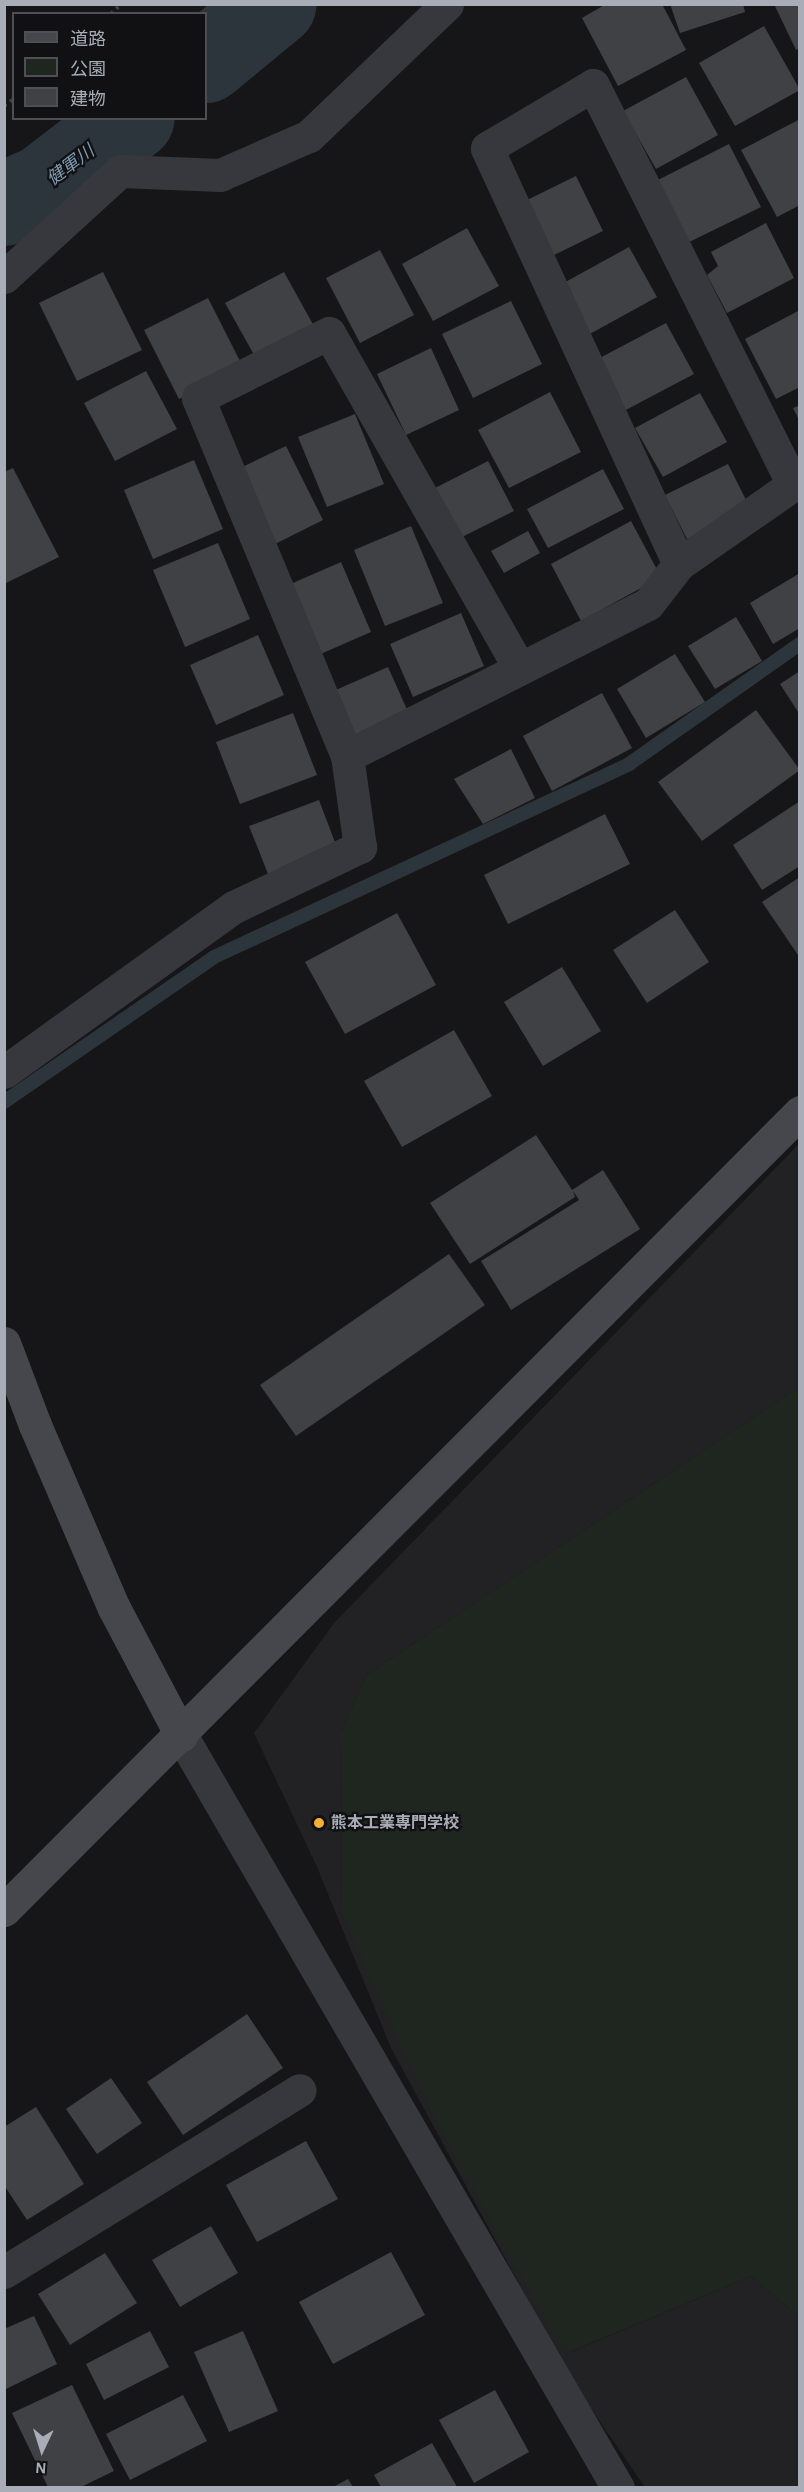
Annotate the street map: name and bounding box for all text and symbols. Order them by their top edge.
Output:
legend [12,12,207,120]
text: 道路 [70,31,106,49]
text: 公園 [70,61,106,79]
text: 建物 [70,91,106,109]
water label: 健軍川 [43,141,99,191]
place label: 熊本工業専門学校 [331,1813,459,1833]
marker: 熊本工業専門学校 [312,1816,326,1830]
north arrow [12,2420,72,2480]
text: N [35,2460,47,2476]

